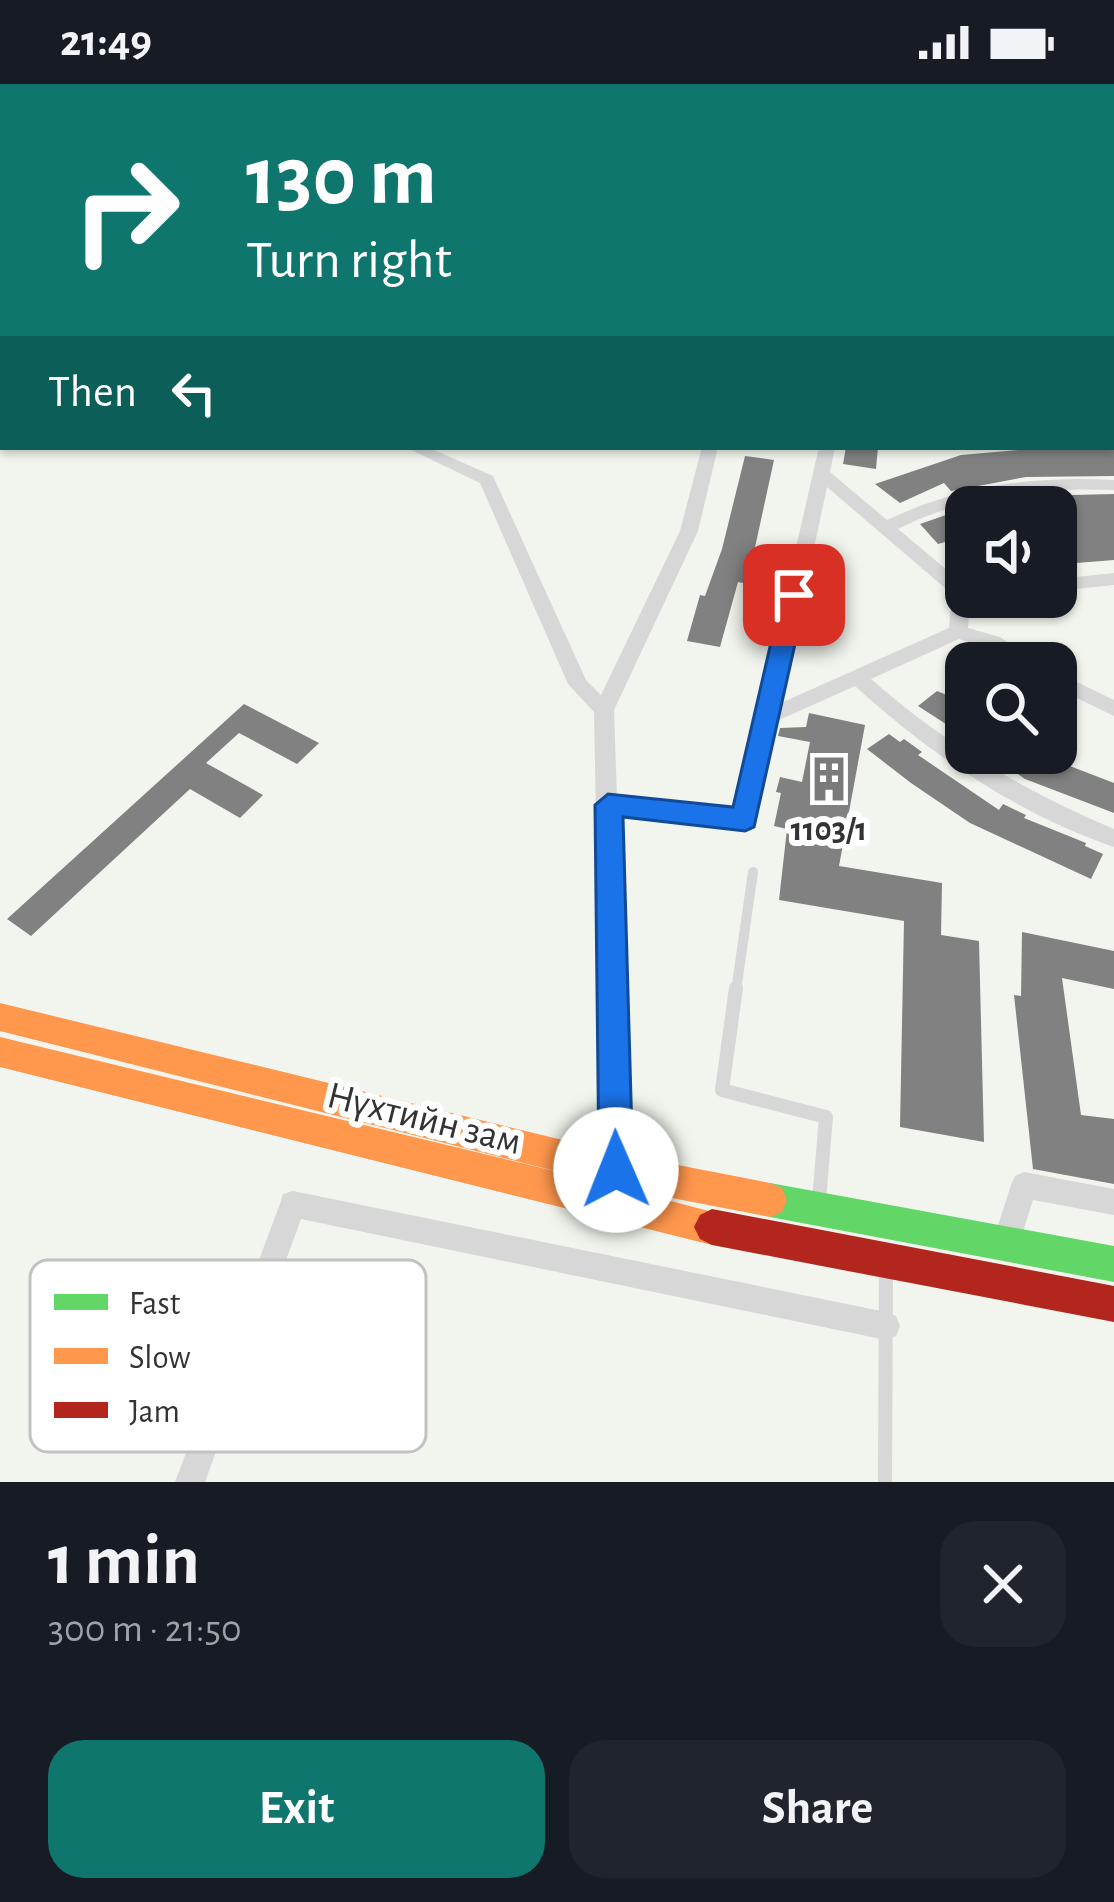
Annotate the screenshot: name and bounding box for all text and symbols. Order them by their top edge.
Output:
text: 21:49 [60,19,152,64]
icon: right [48,132,204,288]
text: 130 m [246,136,437,220]
text: Turn right [246,234,452,288]
icon: left [161,360,227,426]
text: Then [48,370,137,415]
map controls [945,486,1077,774]
button: sound [945,486,1077,618]
pin [743,544,845,646]
icon: arrive [761,562,827,628]
button: search [945,642,1077,774]
building icon: 1103/1 [804,754,854,804]
place label: 1103/1 [791,814,867,847]
street label: Нүхтийн зам [323,1076,525,1162]
position arrow [553,1107,679,1233]
legend [30,1260,426,1452]
text: Fast [129,1288,181,1321]
text: Slow [129,1342,190,1375]
text: Jam [129,1396,180,1429]
button: close [940,1521,1066,1647]
text: 1 min [48,1525,200,1597]
text: 300 m · 21:50 [48,1610,242,1649]
button: Exit [48,1740,545,1878]
button: Share [569,1740,1066,1878]

